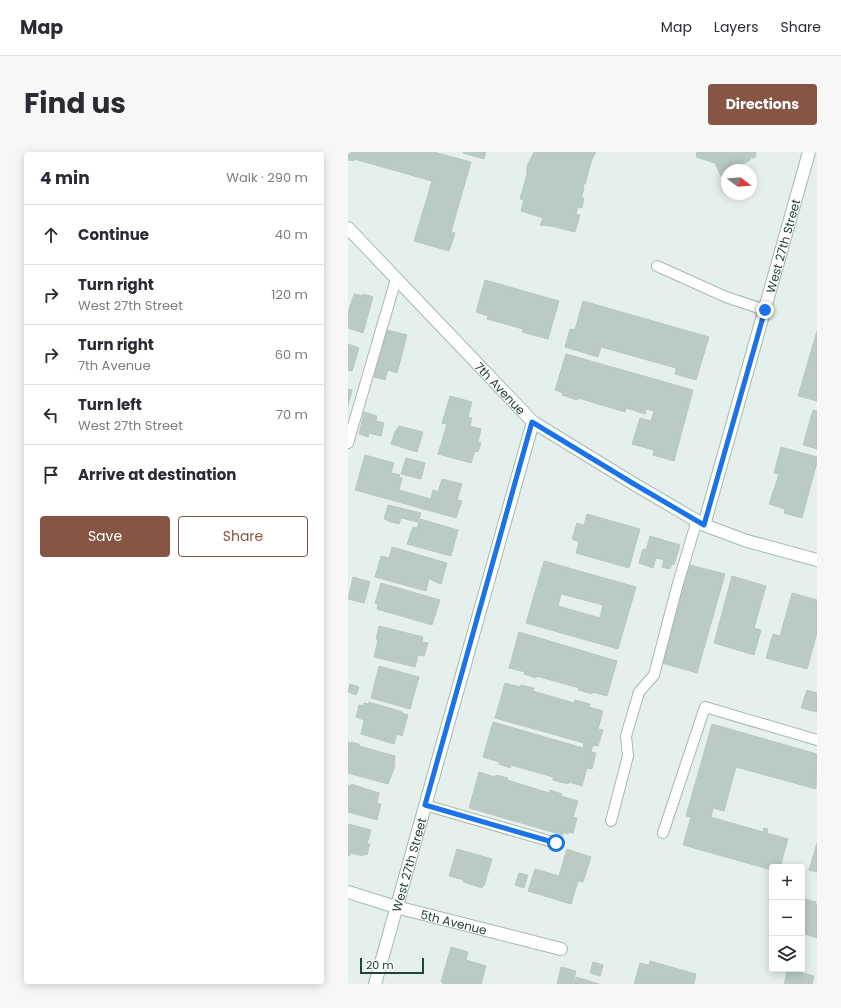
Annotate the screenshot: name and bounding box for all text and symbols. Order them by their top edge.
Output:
text: Map [20,14,63,41]
text: Map [661,17,692,37]
text: Layers [714,17,758,37]
text: Share [780,17,821,37]
text: Find us [24,84,126,123]
button: Directions [708,84,817,125]
north arrow [721,164,757,200]
text: 4 min [40,166,90,190]
text: Walk · 290 m [226,168,308,187]
street label: West 27th Street [761,197,804,295]
icon: ahead [40,224,62,246]
text: Continue [78,224,149,245]
text: 40 m [275,225,308,244]
text: Turn right [78,274,154,295]
icon: right [40,284,62,306]
text: 120 m [271,285,308,304]
text: West 27th Street [78,296,183,315]
route end [756,301,774,319]
text: Turn right [78,334,154,355]
icon: right [40,344,62,366]
text: 60 m [275,345,308,364]
text: 7th Avenue [78,356,150,375]
street label: 7th Avenue [471,358,530,418]
text: Turn left [78,394,142,415]
icon: left [40,404,62,426]
text: 70 m [276,405,308,424]
text: West 27th Street [78,416,183,435]
icon: arrive [40,464,62,486]
text: Arrive at destination [78,464,236,485]
button: Save [40,516,170,557]
button: Share [178,516,308,557]
street label: West 27th Street [387,816,430,914]
route start [547,834,565,852]
map controls [769,864,805,972]
button: + [769,864,805,900]
button: − [769,900,805,936]
street label: 5th Avenue [419,905,489,938]
button: layers [769,936,805,972]
scale bar [360,956,424,975]
text: 20 m [366,957,394,973]

